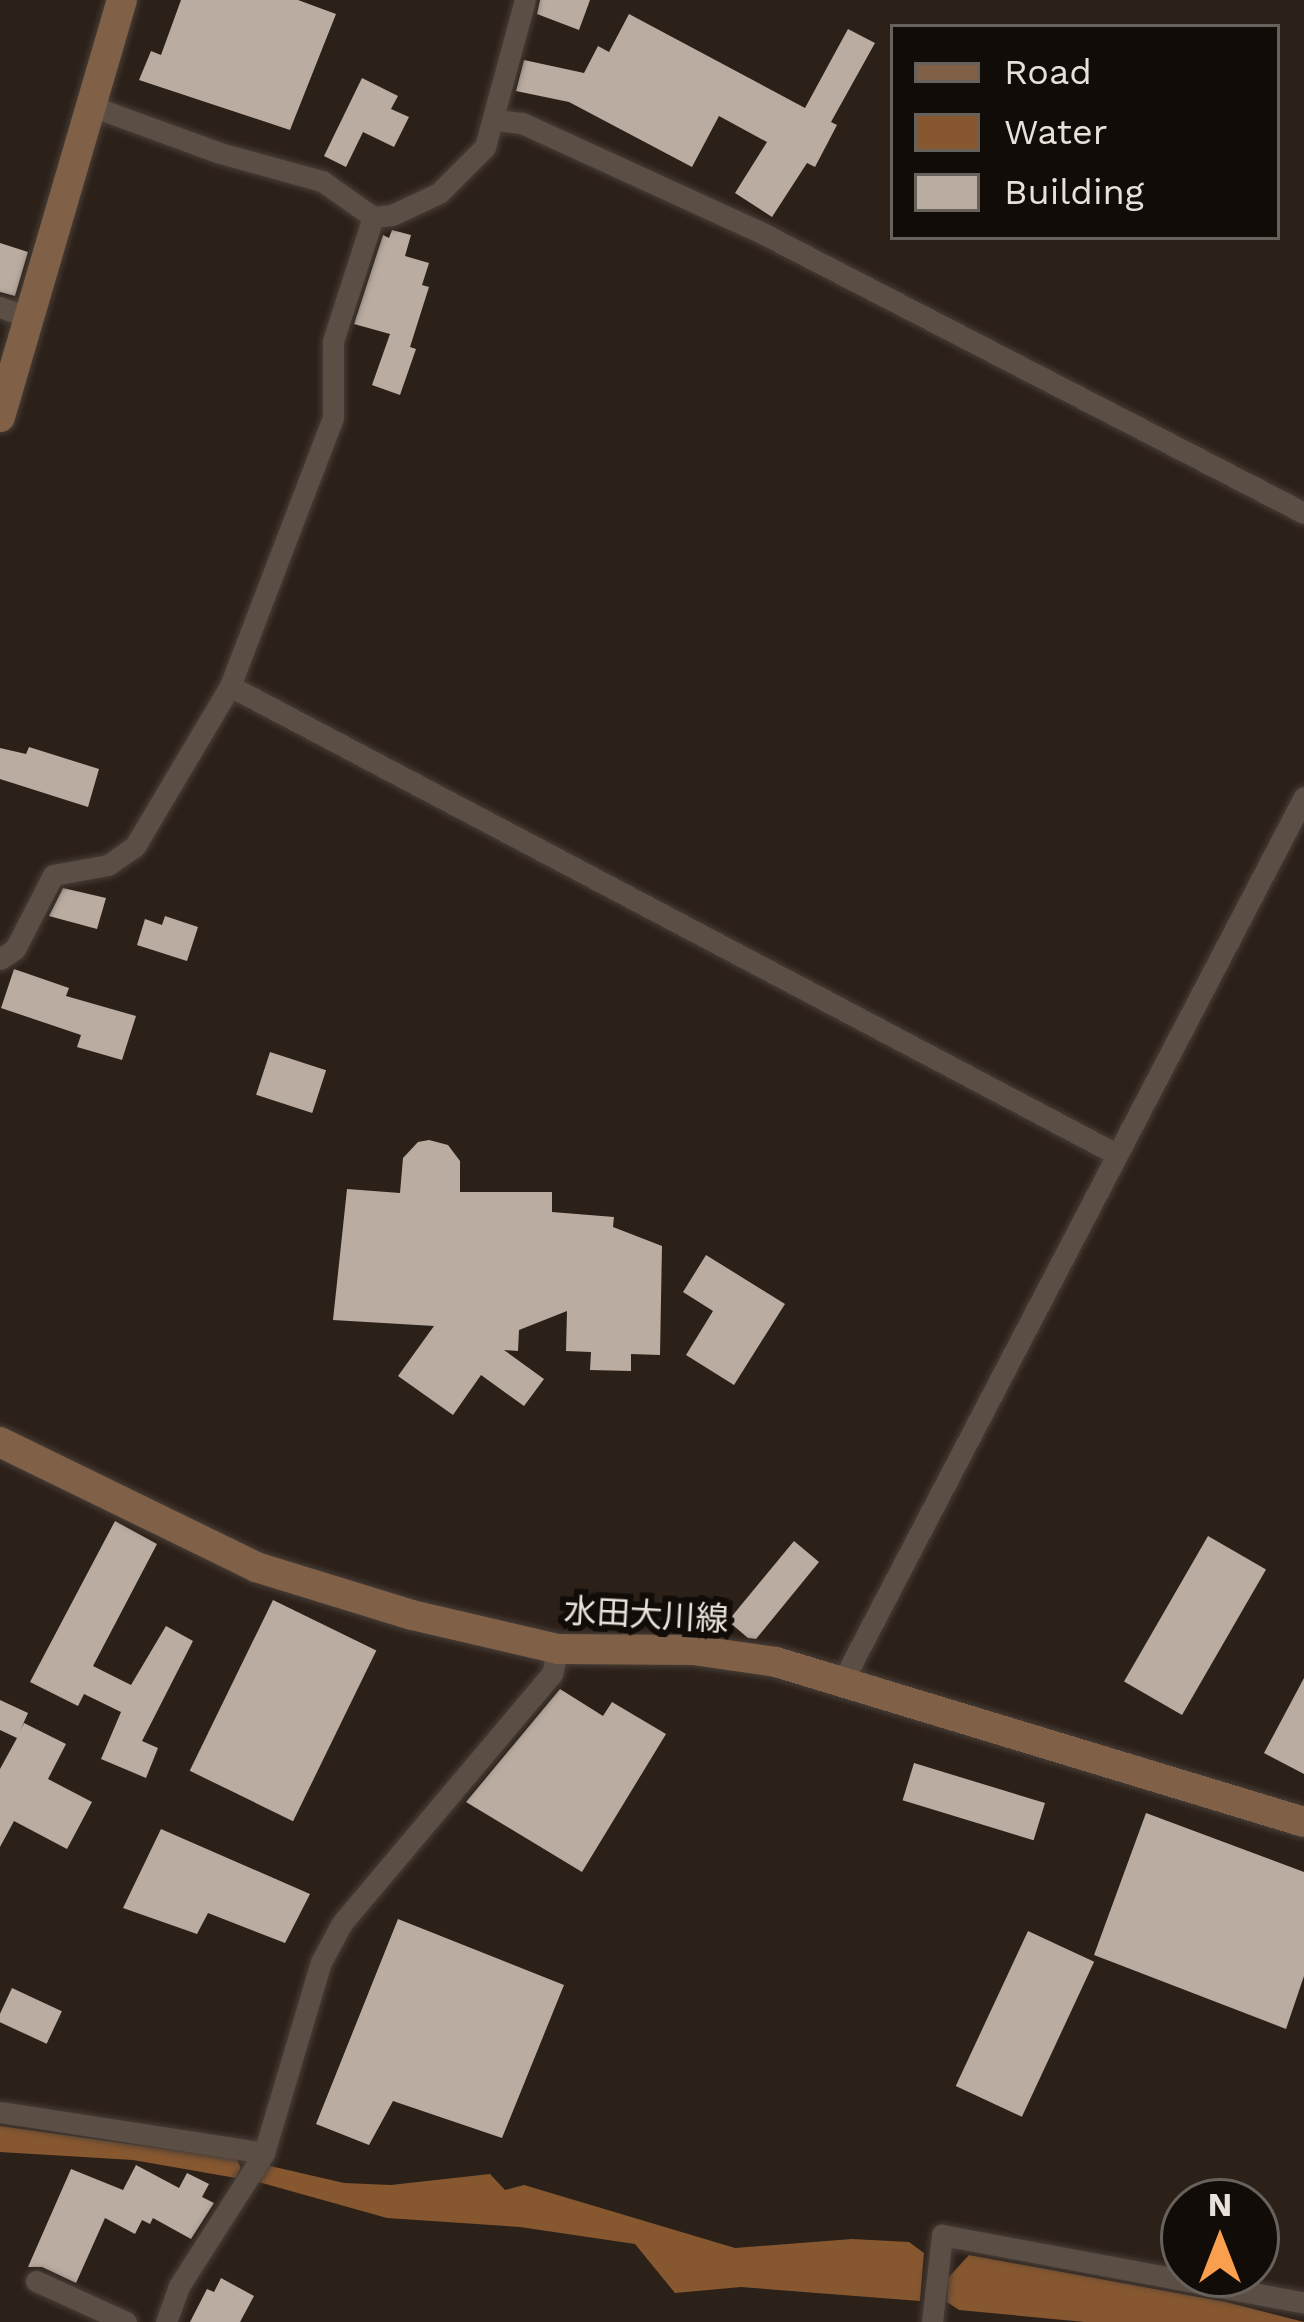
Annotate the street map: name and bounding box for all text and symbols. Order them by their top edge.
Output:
legend [890,24,1280,240]
text: Road [1004,51,1092,93]
text: Water [1004,111,1107,153]
text: Building [1004,171,1144,213]
street label: 水田大川線 [563,1591,729,1639]
north arrow [1160,2178,1280,2298]
text: N [1208,2185,1232,2224]

